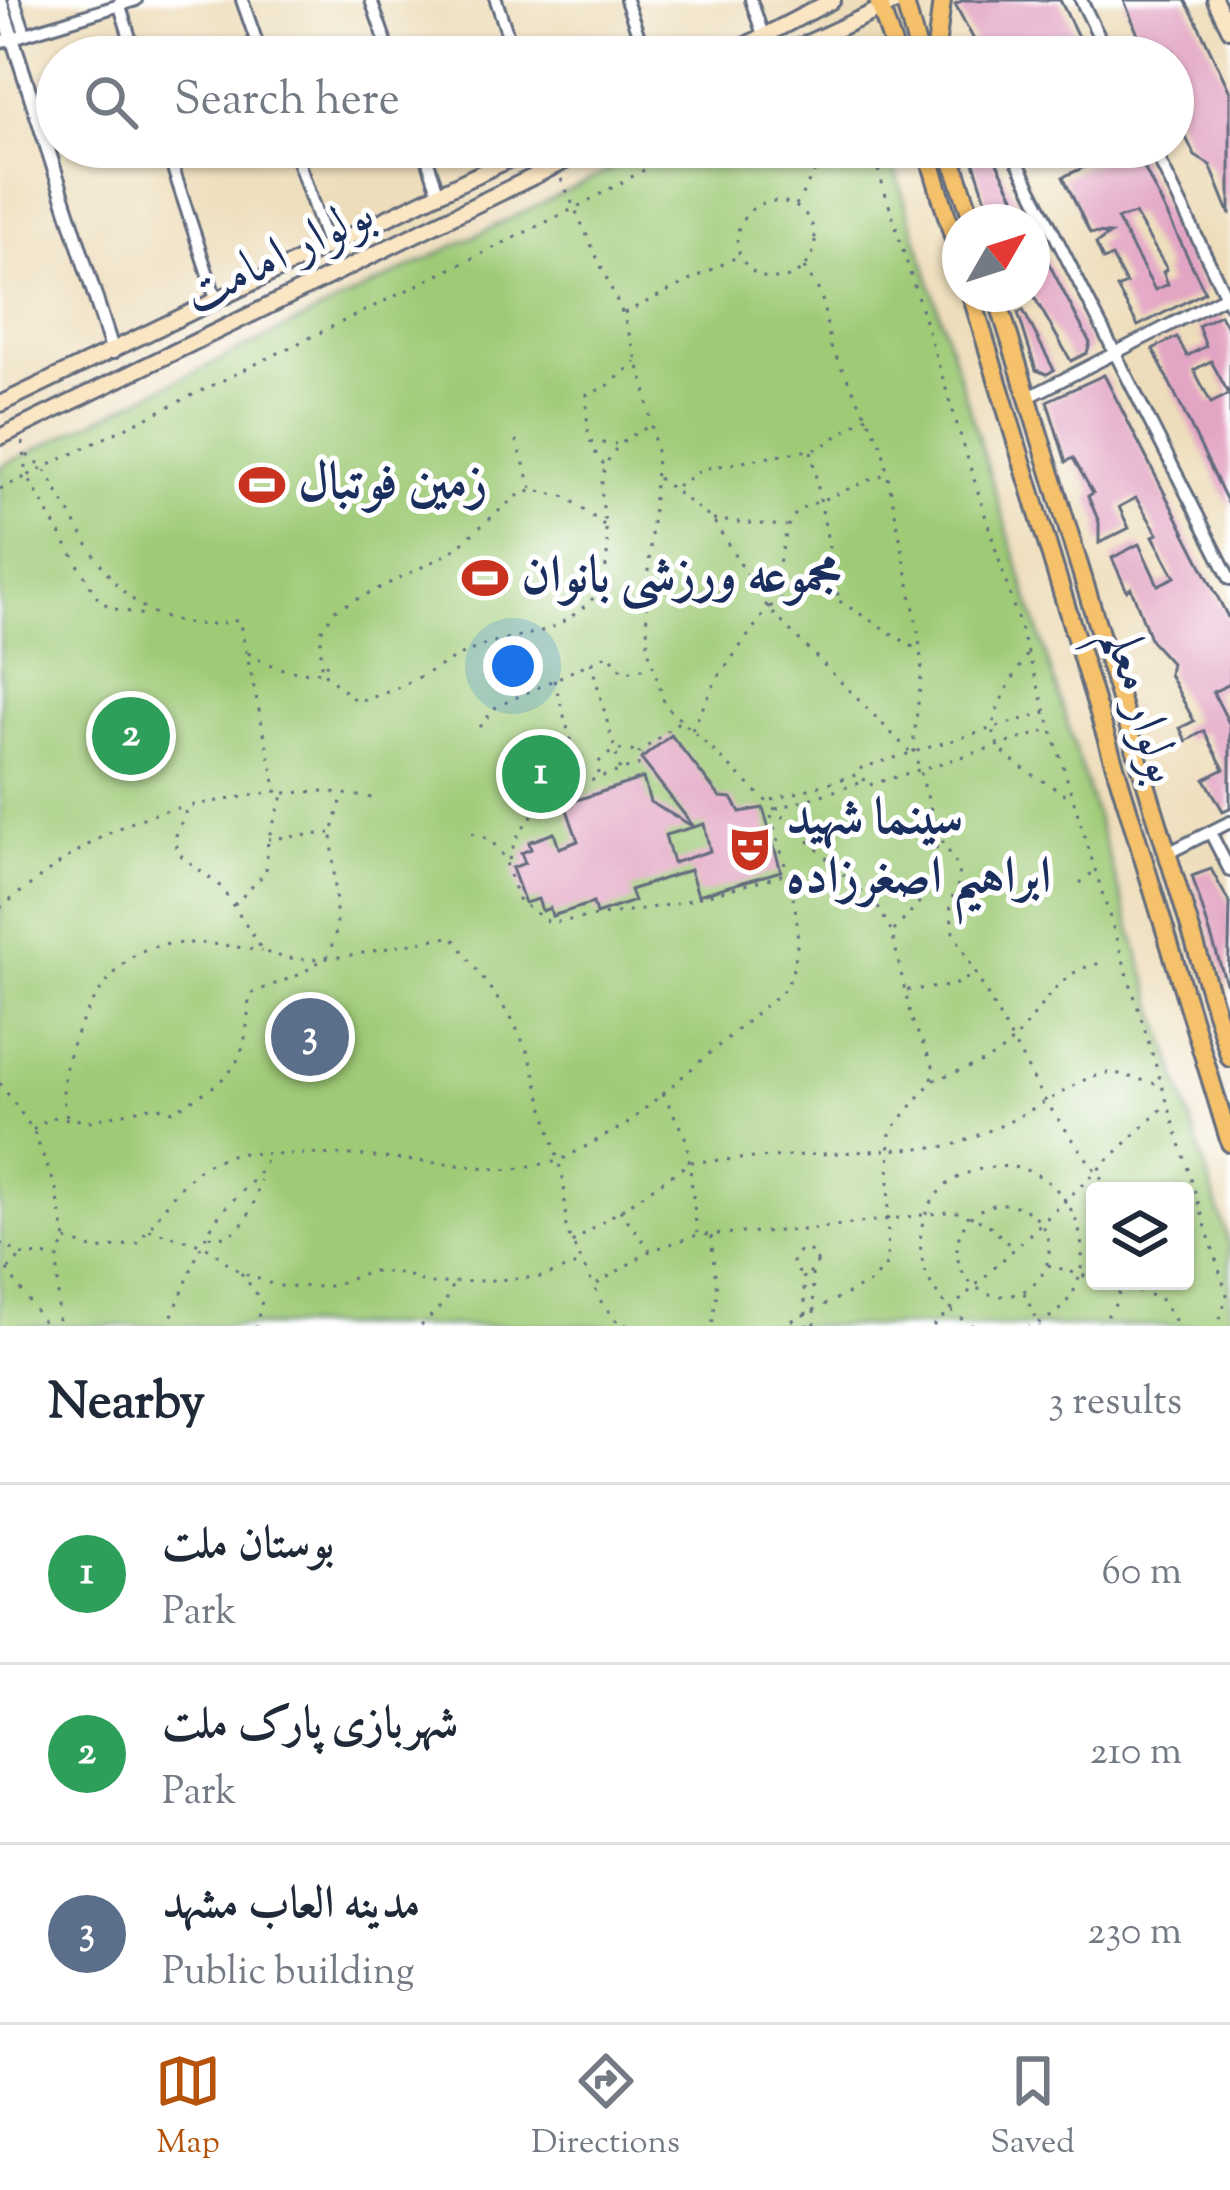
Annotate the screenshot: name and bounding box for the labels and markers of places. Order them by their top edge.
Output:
place label: زمین فوتبال [298,449,488,522]
sports icon: زمین فوتبال [237,460,287,510]
place label: مجموعه ورزشی بانوان [521,542,842,615]
sports icon: مجموعه ورزشی بانوان [460,553,510,603]
pin: 2 [92,691,170,781]
pin: 1 [502,729,580,819]
place label: سینما شهید ابراهیم اصغرزاده [786,784,1051,925]
theatre icon: سینما شهید ابراهیم اصغرزاده [725,824,775,874]
pin: 3 [271,992,349,1082]

